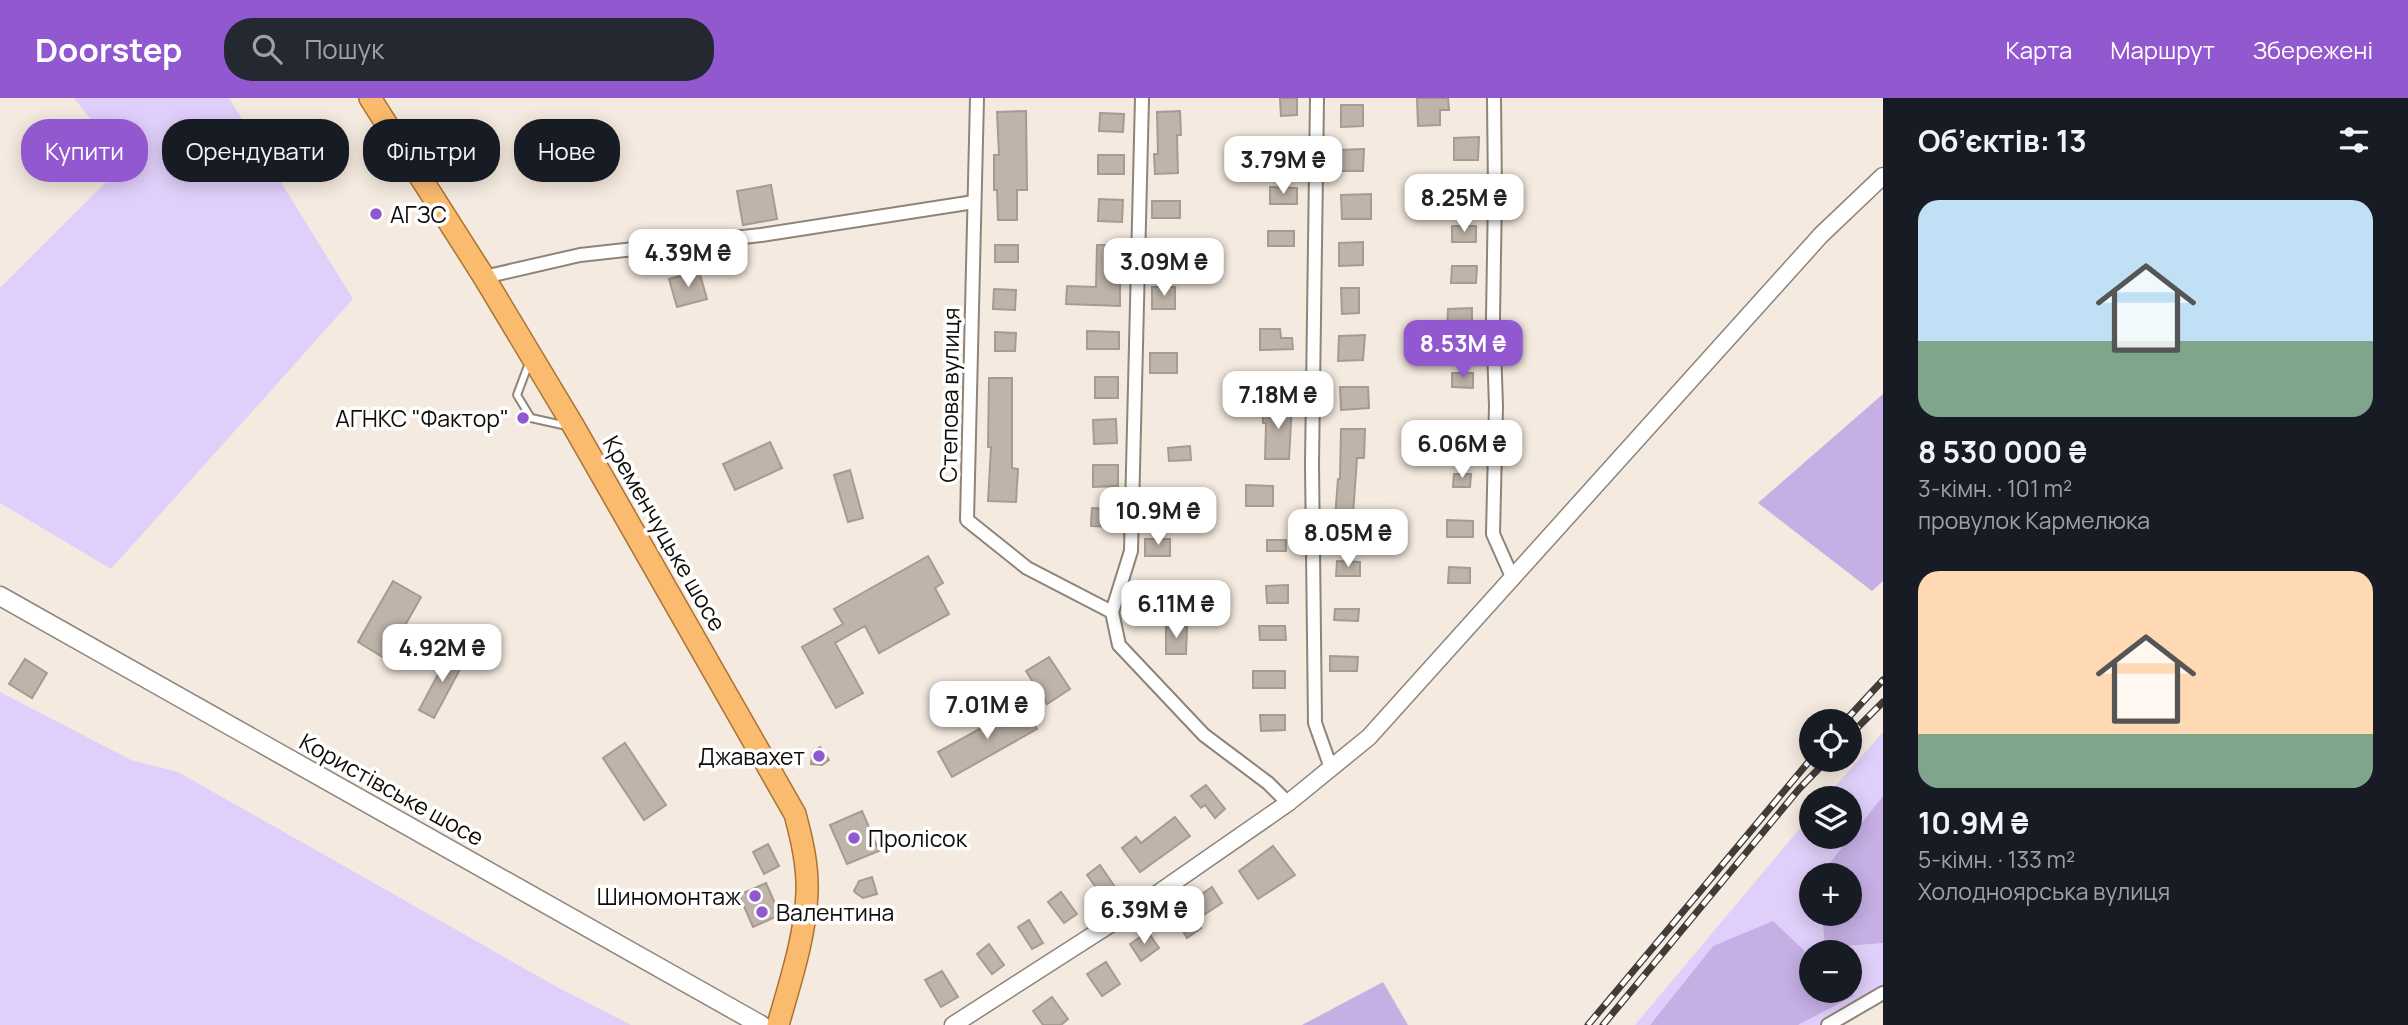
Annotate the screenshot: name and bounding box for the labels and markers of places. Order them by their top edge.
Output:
pin: 3.79M ₴ [1218,136,1348,196]
pin: 8.25M ₴ [1399,174,1529,234]
place label: АГЗС [390,198,447,230]
marker: АГЗС [368,206,384,222]
pin: 4.39M ₴ [623,230,753,289]
pin: 3.09M ₴ [1099,238,1229,298]
pin: 8.53M ₴ [1398,320,1528,380]
pin: 7.18M ₴ [1213,372,1343,431]
place label: АГНКС "Фактор" [335,402,509,434]
marker: АГНКС "Фактор" [515,410,531,426]
pin: 6.06M ₴ [1397,420,1527,480]
pin: 10.9M ₴ [1093,488,1223,547]
pin: 8.05M ₴ [1283,510,1413,569]
pin: 6.11M ₴ [1111,580,1241,640]
pin: 4.92M ₴ [377,624,507,684]
pin: 7.01M ₴ [922,682,1052,741]
place label: Джавахет [698,740,805,772]
marker: Джавахет [811,748,827,764]
place label: Пролісок [868,822,968,854]
marker: Пролісок [846,830,862,846]
place label: Шиномонтаж [597,880,741,912]
pin: 6.39M ₴ [1079,886,1209,946]
marker: Шиномонтаж [747,888,763,904]
place label: Валентина [776,896,894,928]
marker: Валентина [754,904,770,920]

